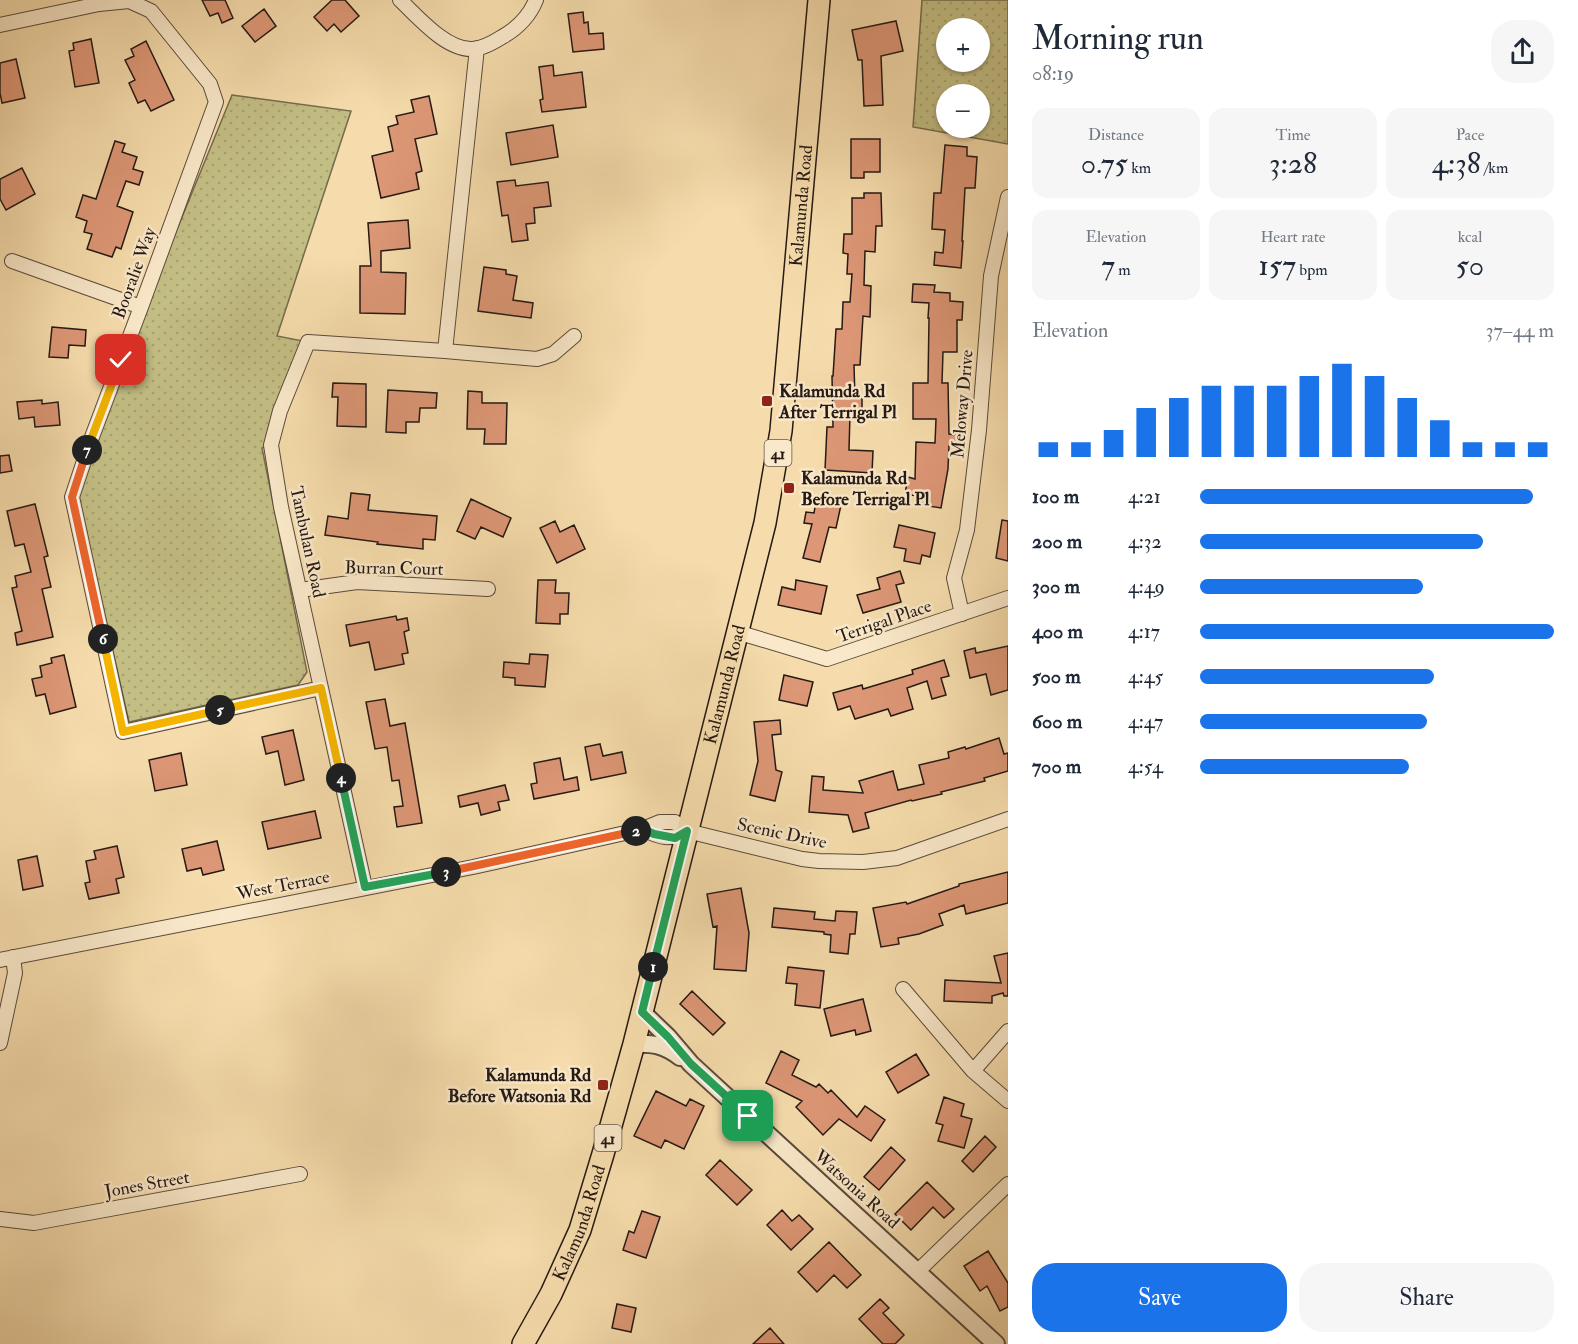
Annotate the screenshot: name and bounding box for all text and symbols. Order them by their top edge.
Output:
map controls [936,18,990,138]
button: + [936,18,990,72]
text: Morning run [1032,18,1204,59]
button: share [1491,20,1554,83]
text: 08:19 [1032,61,1074,86]
button: − [936,84,990,138]
text: Distance [1088,125,1144,145]
text: Time [1276,125,1310,145]
text: Pace [1456,125,1484,145]
street label: Kalamunda Road [785,144,818,268]
text: 0.75 [1081,145,1128,182]
text: 3:28 [1269,145,1317,182]
text: 4:38 [1432,145,1481,182]
text: km [1128,158,1151,178]
text: /km [1481,158,1508,178]
street label: Booralie Way [107,223,162,322]
text: Elevation [1086,227,1146,247]
text: Heart rate [1260,227,1326,247]
text: kcal [1458,227,1482,247]
text: 7 [1101,247,1115,284]
text: 157 [1258,247,1296,284]
text: 50 [1456,247,1484,284]
text: m [1115,260,1131,280]
text: bpm [1296,260,1328,280]
text: Elevation [1032,318,1108,343]
text: 37–44 m [1486,318,1554,343]
pin [95,334,146,385]
icon: check [104,343,137,376]
street label: Meloway Drive [946,348,979,459]
place label: Kalamunda Rd After Terrigal Pl [778,380,897,424]
marker: Kalamunda Rd After Terrigal Pl [760,394,774,408]
pin: 7 [72,435,102,465]
text: 7 [83,440,91,460]
road number: 41 [764,440,792,466]
place label: Kalamunda Rd Before Terrigal Pl [801,467,930,511]
marker: Kalamunda Rd Before Terrigal Pl [782,481,796,495]
street label: Tambulan Road [284,484,331,600]
text: 100 m [1032,484,1079,509]
text: 4:21 [1128,484,1161,509]
text: 200 m [1032,529,1082,554]
text: 4:32 [1128,529,1162,554]
street label: Burran Court [344,556,444,581]
text: 300 m [1032,574,1080,599]
text: 4:49 [1128,574,1165,599]
street label: Terrigal Place [834,594,935,648]
text: 400 m [1032,619,1083,644]
text: 4:17 [1128,619,1160,644]
street label: Kalamunda Road [699,622,751,747]
pin: 6 [88,624,118,654]
text: 6 [99,629,107,649]
text: 500 m [1032,664,1081,689]
text: 4:45 [1128,664,1163,689]
pin: 5 [205,695,235,725]
text: 5 [216,700,224,720]
text: 600 m [1032,709,1082,734]
text: 4:47 [1128,709,1163,734]
text: 700 m [1032,754,1081,779]
text: 4:54 [1128,754,1163,779]
pin: 4 [326,763,356,793]
text: 4 [337,768,345,788]
street label: Scenic Drive [735,813,829,854]
pin: 2 [621,816,651,846]
text: 2 [632,821,640,841]
pin: 3 [431,857,461,887]
text: 3 [443,862,449,882]
street label: West Terrace [234,865,332,906]
pin: 1 [638,952,668,982]
text: 1 [650,957,656,977]
place label: Kalamunda Rd Before Watsonia Rd [448,1064,591,1108]
marker: Kalamunda Rd Before Watsonia Rd [596,1078,610,1092]
pin [722,1090,773,1141]
icon: arrive [731,1099,764,1132]
road number: 41 [594,1125,622,1151]
street label: Watsonia Road [808,1144,904,1234]
street label: Kalamunda Road [547,1162,611,1285]
street label: Jones Street [102,1166,191,1203]
button: Save [1032,1263,1287,1332]
button: Share [1299,1263,1554,1332]

